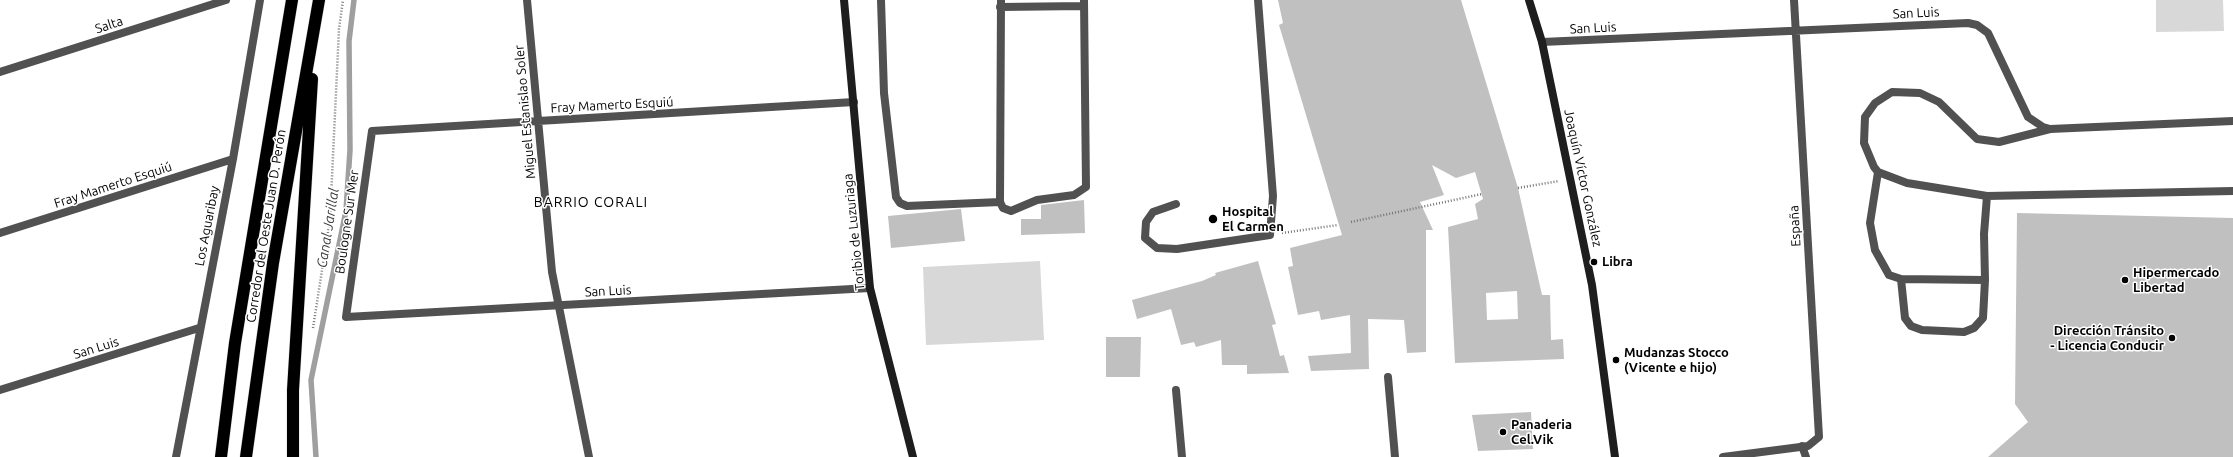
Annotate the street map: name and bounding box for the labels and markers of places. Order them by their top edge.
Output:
place label: Hospital El Carmen [1222,204,1284,235]
marker: Hospital El Carmen [1207,213,1219,225]
place label: Libra [1602,254,1633,270]
marker: Libra [1589,257,1599,267]
place label: Hipermercado Libertad [2133,265,2219,296]
marker: Hipermercado Libertad [2120,275,2130,285]
place label: Dirección Tránsito - Licencia Conducir [2050,323,2164,354]
marker: Dirección Tránsito - Licencia Conducir [2167,333,2177,343]
place label: Mudanzas Stocco (Vicente e hijo) [1624,345,1729,376]
marker: Mudanzas Stocco (Vicente e hijo) [1611,355,1621,365]
place label: Panaderia Cel.Vik [1511,417,1572,448]
marker: Panaderia Cel.Vik [1498,427,1508,437]

